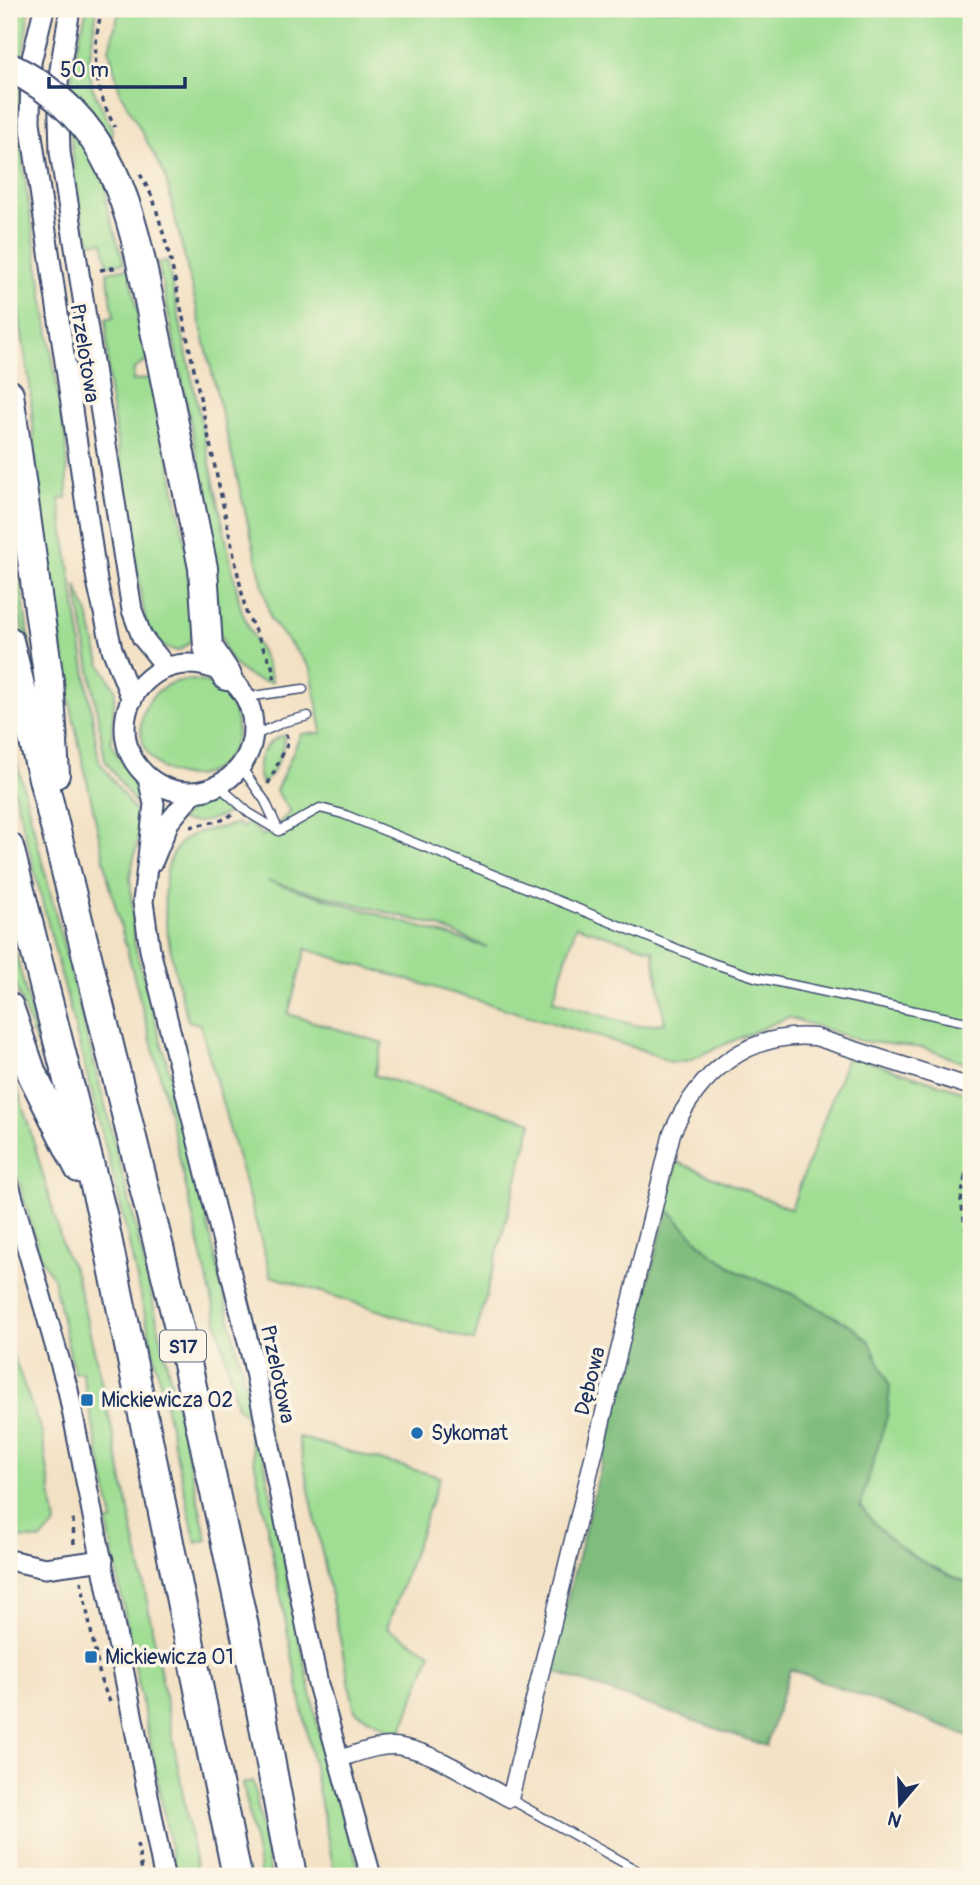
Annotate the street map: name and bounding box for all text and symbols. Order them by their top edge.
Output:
scale bar [49,46,186,90]
text: 50 m [60,57,109,84]
street label: Przelotowa [63,302,106,404]
street label: Przelotowa [254,1323,301,1426]
road number: S17 [160,1330,206,1362]
street label: Dębowa [569,1344,612,1418]
place label: Mickiewicza 02 [101,1387,233,1414]
marker: Mickiewicza 02 [79,1392,95,1408]
place label: Sykomat [431,1420,508,1447]
marker: Sykomat [409,1425,425,1441]
place label: Mickiewicza 01 [105,1644,234,1671]
marker: Mickiewicza 01 [83,1649,99,1665]
north arrow [864,1770,934,1840]
text: N [885,1806,905,1833]

